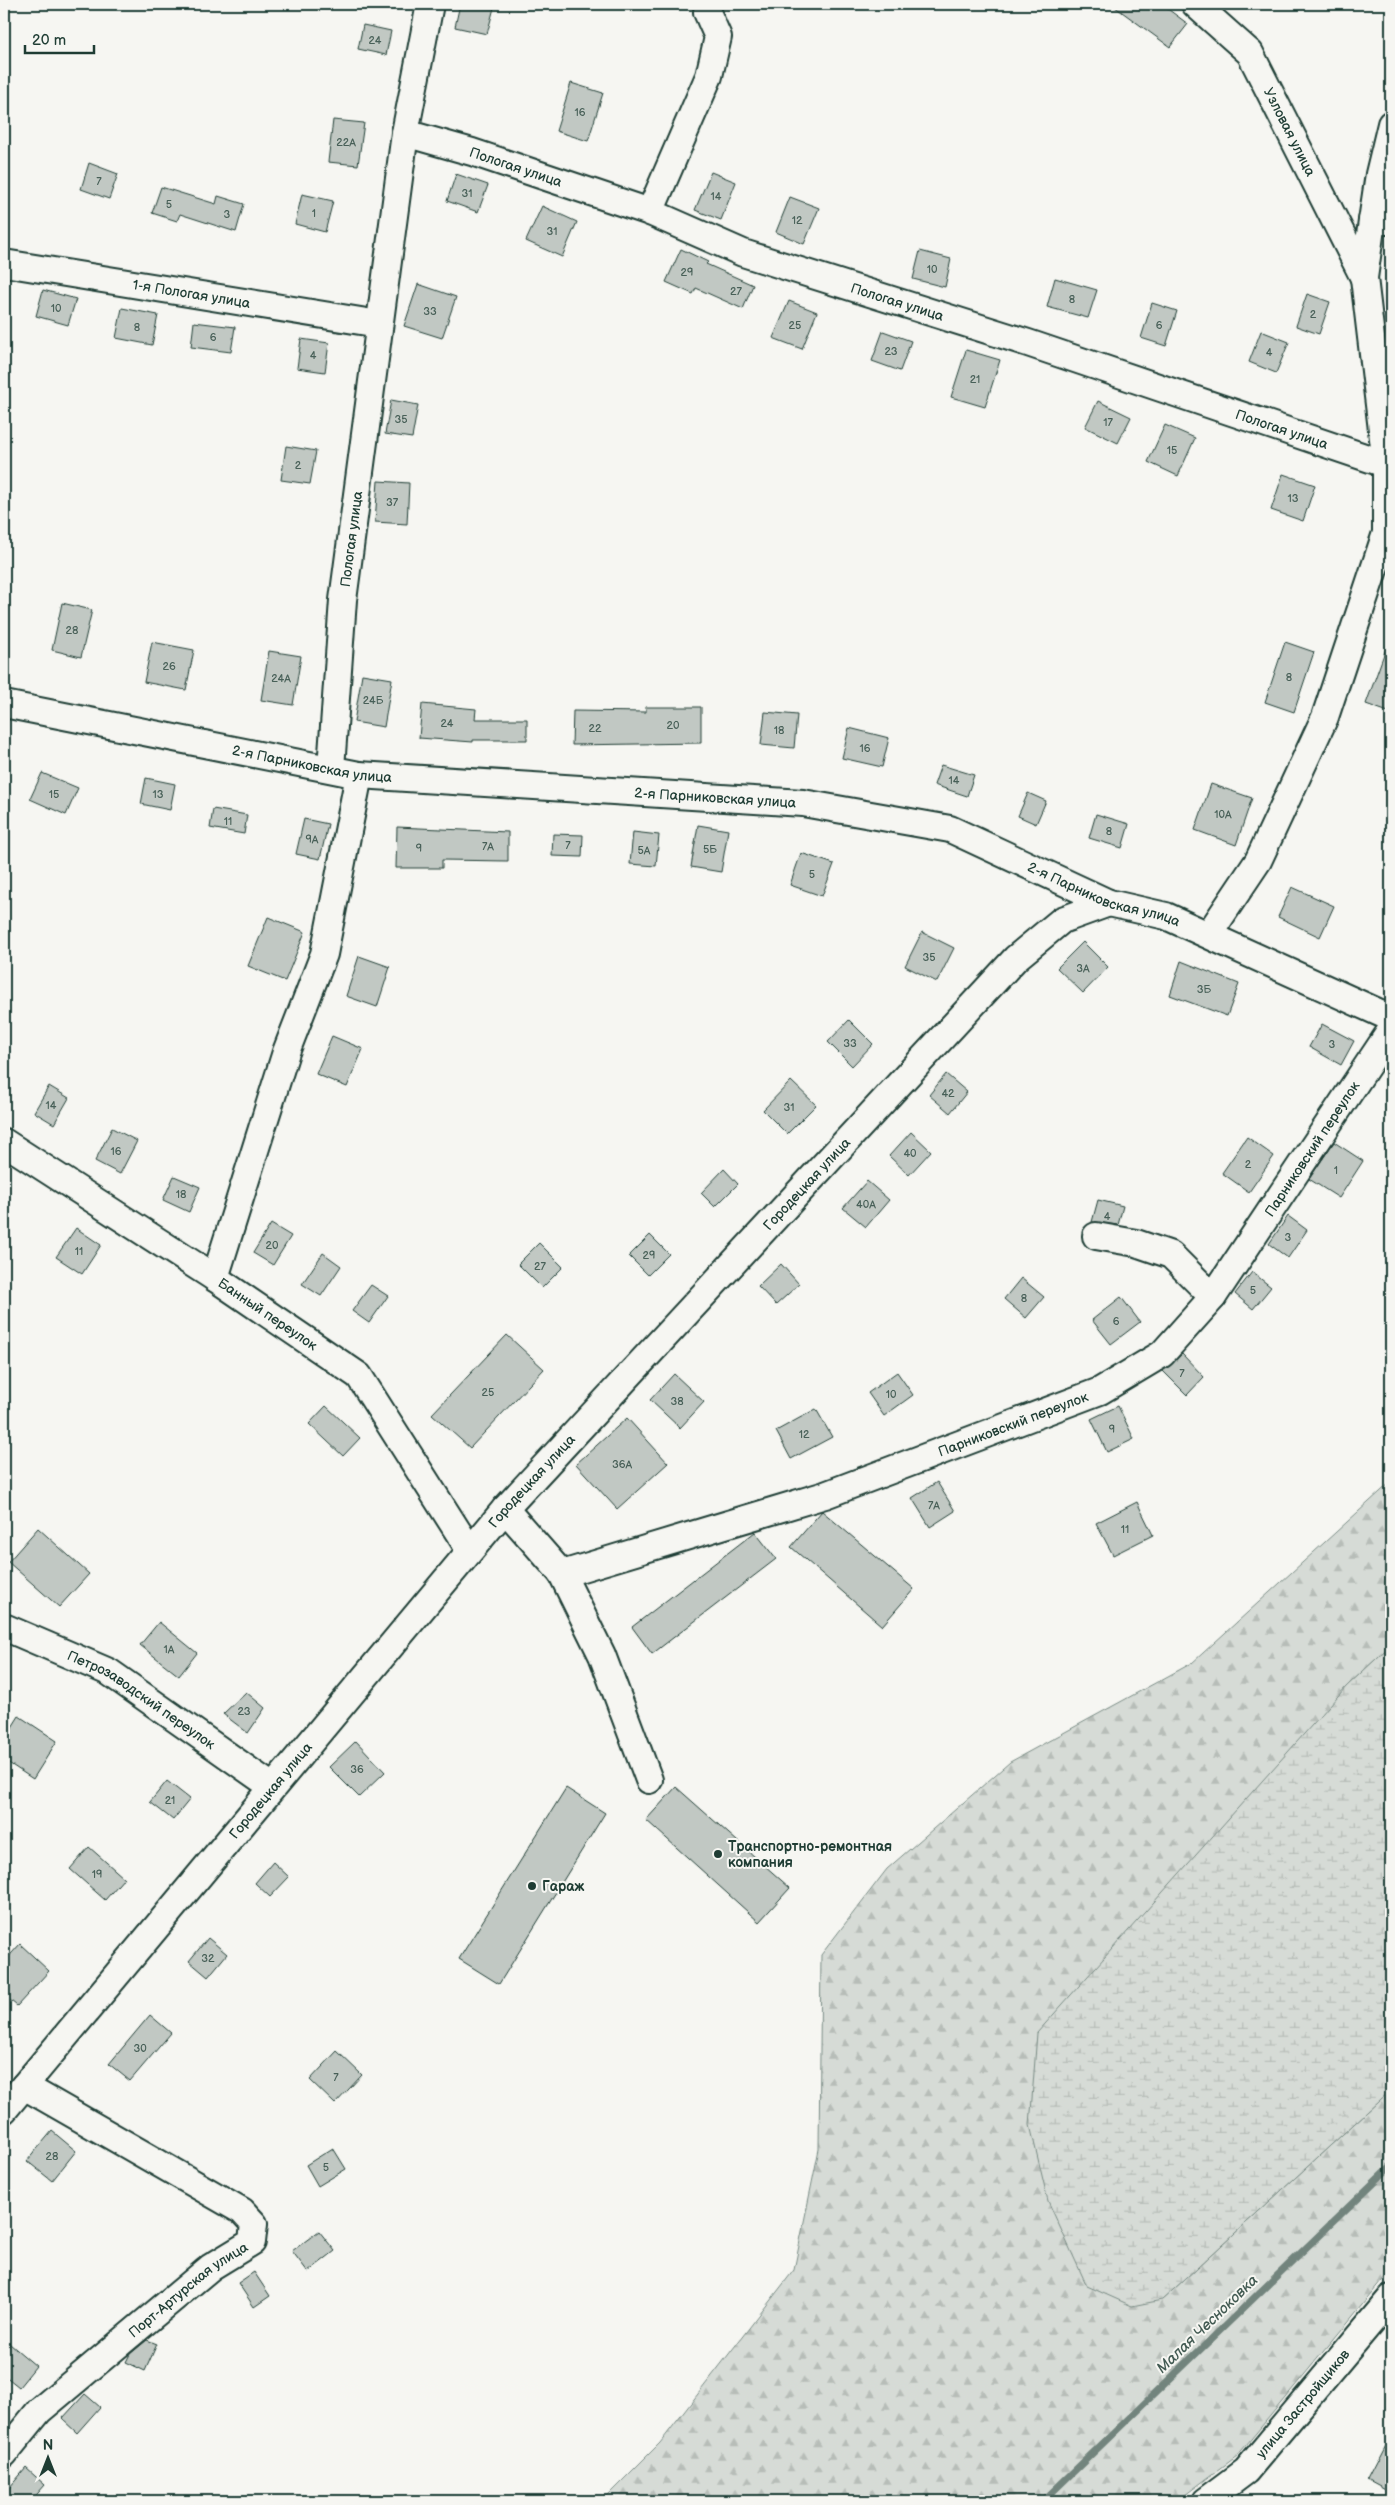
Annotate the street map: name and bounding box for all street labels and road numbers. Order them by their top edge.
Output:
street label: Узловая улица [1260,85,1319,180]
street label: Пологая улица [467,144,565,191]
street label: 1-я Пологая улица [131,276,252,312]
street label: Пологая улица [849,280,947,325]
street label: Пологая улица [1233,406,1331,453]
street label: Пологая улица [337,489,366,588]
street label: 2-я Парниковская улица [231,742,393,786]
street label: 2-я Парниковская улица [634,784,797,812]
street label: 2-я Парниковская улица [1025,858,1184,931]
street label: Парниковский переулок [1261,1078,1364,1220]
street label: Городецкая улица [760,1134,855,1234]
street label: Банный переулок [215,1275,321,1355]
street label: Парниковский переулок [936,1388,1091,1460]
street label: Городецкая улица [485,1431,579,1531]
street label: Петрозаводский переулок [65,1647,219,1753]
street label: Городецкая улица [226,1739,316,1842]
street label: Порт-Артурская улица [125,2238,252,2341]
street label: улица Застройщиков [1252,2345,1354,2462]

